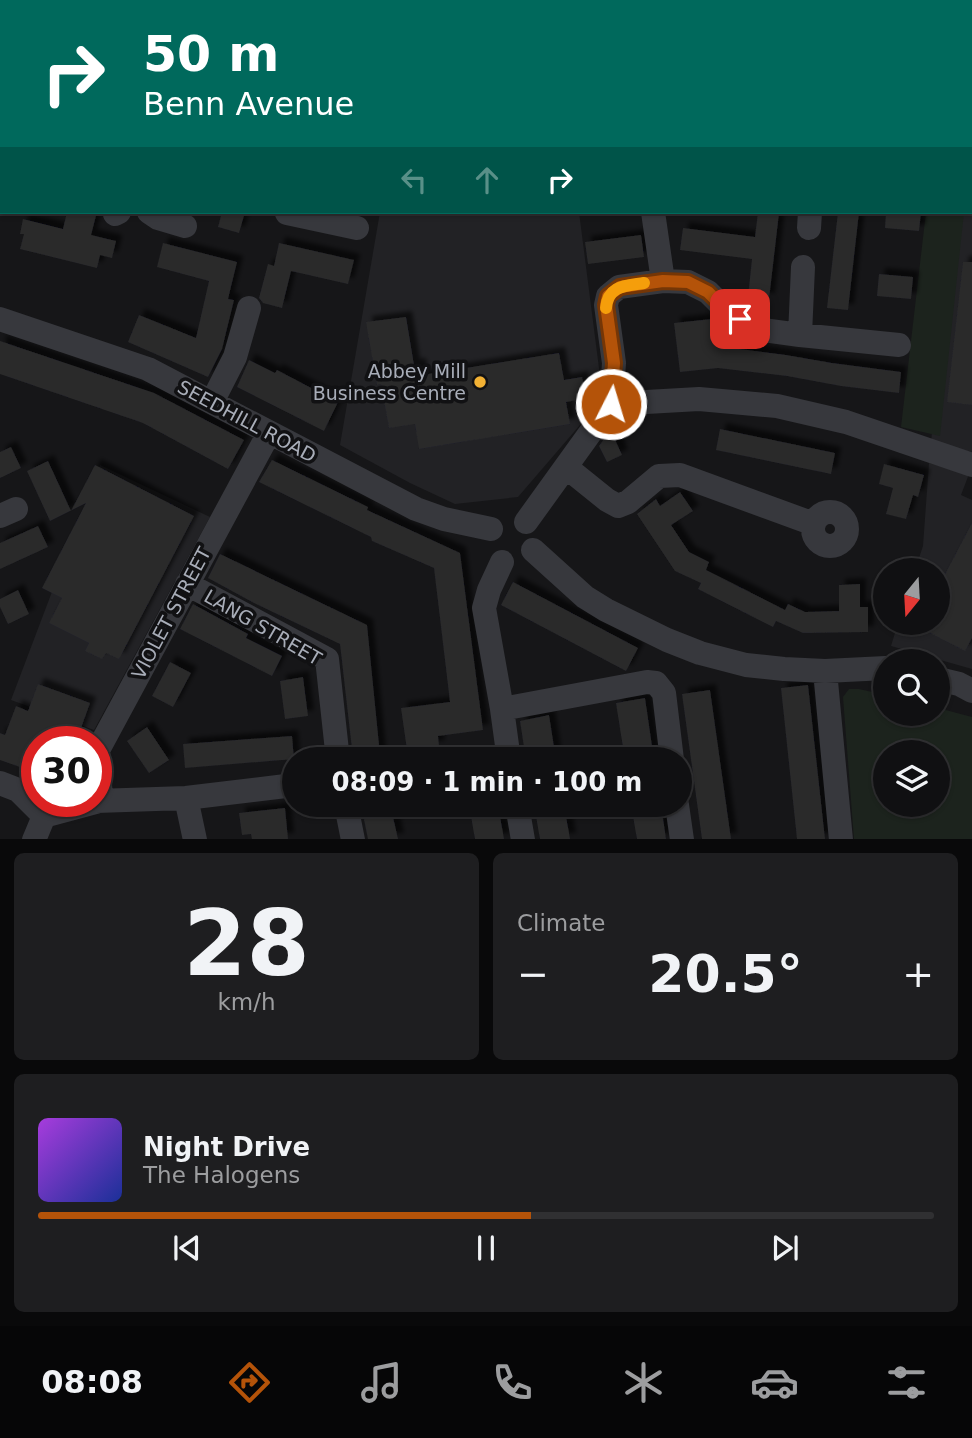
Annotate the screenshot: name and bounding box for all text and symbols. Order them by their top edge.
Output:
text: 50 m [143,26,279,83]
icon: right [28,28,119,119]
text: Benn Avenue [143,85,354,123]
icon: left [395,161,433,199]
icon: ahead [468,161,506,199]
icon: right [541,161,579,199]
pin [710,289,770,349]
icon: arrive [721,300,759,338]
place label: Abbey Mill Business Centre [313,360,466,404]
position arrow [574,367,648,441]
marker: Abbey Mill Business Centre [472,374,488,390]
street label: SEEDHILL ROAD [174,375,320,467]
street label: VIOLET STREET [127,543,215,683]
north arrow [873,558,950,635]
map controls [873,558,950,817]
street label: LANG STREET [201,585,326,670]
button: search [873,649,950,726]
speed limit sign: 30 [21,726,112,817]
button: layers [873,740,950,817]
text: 08:09 · 1 min · 100 m [332,767,642,797]
text: 28 [183,891,310,996]
text: Climate [517,910,606,936]
text: 20.5° [648,944,803,1004]
text: − [517,952,549,996]
text: + [902,952,934,996]
text: km/h [217,989,276,1015]
text: Night Drive [143,1132,310,1162]
text: The Halogens [143,1162,300,1188]
icon: previous [168,1229,206,1267]
icon: pause [467,1229,505,1267]
icon: next [766,1229,804,1267]
icon: directions [225,1358,274,1407]
icon: music [357,1358,406,1407]
icon: phone [488,1358,537,1407]
icon: climate [619,1358,668,1407]
icon: car [750,1358,799,1407]
icon: filters [882,1358,931,1407]
text: 08:08 [41,1363,143,1401]

